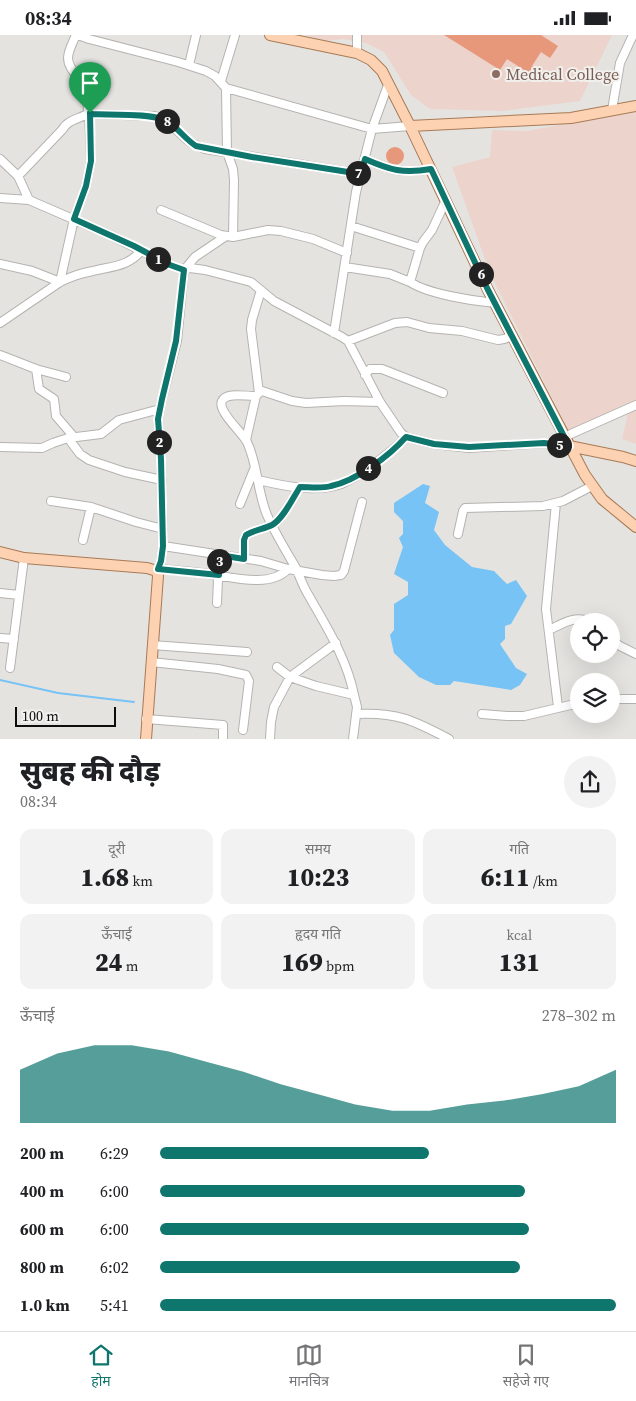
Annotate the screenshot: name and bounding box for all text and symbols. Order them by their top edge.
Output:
text: 08:34 [25,5,72,31]
pin [69,62,111,113]
place label: Medical College [506,63,619,85]
marker: Medical College [490,68,502,80]
icon: arrive [76,69,104,97]
pin: 8 [154,109,180,133]
text: 8 [164,111,171,131]
pin: 7 [346,161,370,185]
text: 7 [355,163,362,183]
pin: 1 [146,247,170,271]
text: 1 [155,249,162,269]
pin: 6 [468,261,494,287]
text: 6 [478,264,485,284]
pin: 2 [146,429,172,455]
text: 2 [156,432,163,452]
pin: 5 [546,433,572,457]
text: 5 [556,435,563,455]
pin: 4 [356,455,380,481]
text: 4 [365,458,372,478]
pin: 3 [206,549,232,573]
text: 3 [216,551,223,571]
map controls [570,613,620,723]
button: locate [570,613,620,663]
button: layers [570,673,620,723]
scale bar [15,703,116,727]
text: 100 m [22,706,59,726]
text: सुबह की दौड़ [20,752,160,790]
button: share [564,756,616,808]
text: 08:34 [20,790,57,812]
text: दूरी [108,839,125,859]
text: समय [305,839,331,859]
text: गति [510,839,529,859]
text: 1.68 [80,860,129,894]
text: 10:23 [287,860,349,894]
text: 6:11 [481,860,530,894]
text: km [129,871,153,891]
text: /km [530,871,558,891]
text: ऊँचाई [101,924,132,944]
text: हृदय गति [295,924,341,944]
text: kcal [507,925,532,945]
text: 24 [95,945,123,979]
text: 169 [281,945,323,979]
text: 131 [499,945,540,979]
text: m [123,956,138,976]
text: bpm [323,956,355,976]
text: ऊँचाई [20,1004,55,1026]
text: 278–302 m [542,1004,616,1026]
text: 200 m [20,1142,64,1164]
text: 6:29 [100,1142,129,1164]
text: 400 m [20,1180,64,1202]
text: 6:00 [100,1180,129,1202]
text: 600 m [20,1218,64,1240]
text: 6:00 [100,1218,129,1240]
text: 800 m [20,1256,64,1278]
text: 6:02 [100,1256,129,1278]
text: 1.0 km [20,1294,70,1316]
text: 5:41 [100,1294,129,1316]
tab: होम [87,1341,115,1392]
tab: मानचित्र [289,1341,329,1392]
tab: सहेजे गए [503,1341,549,1392]

